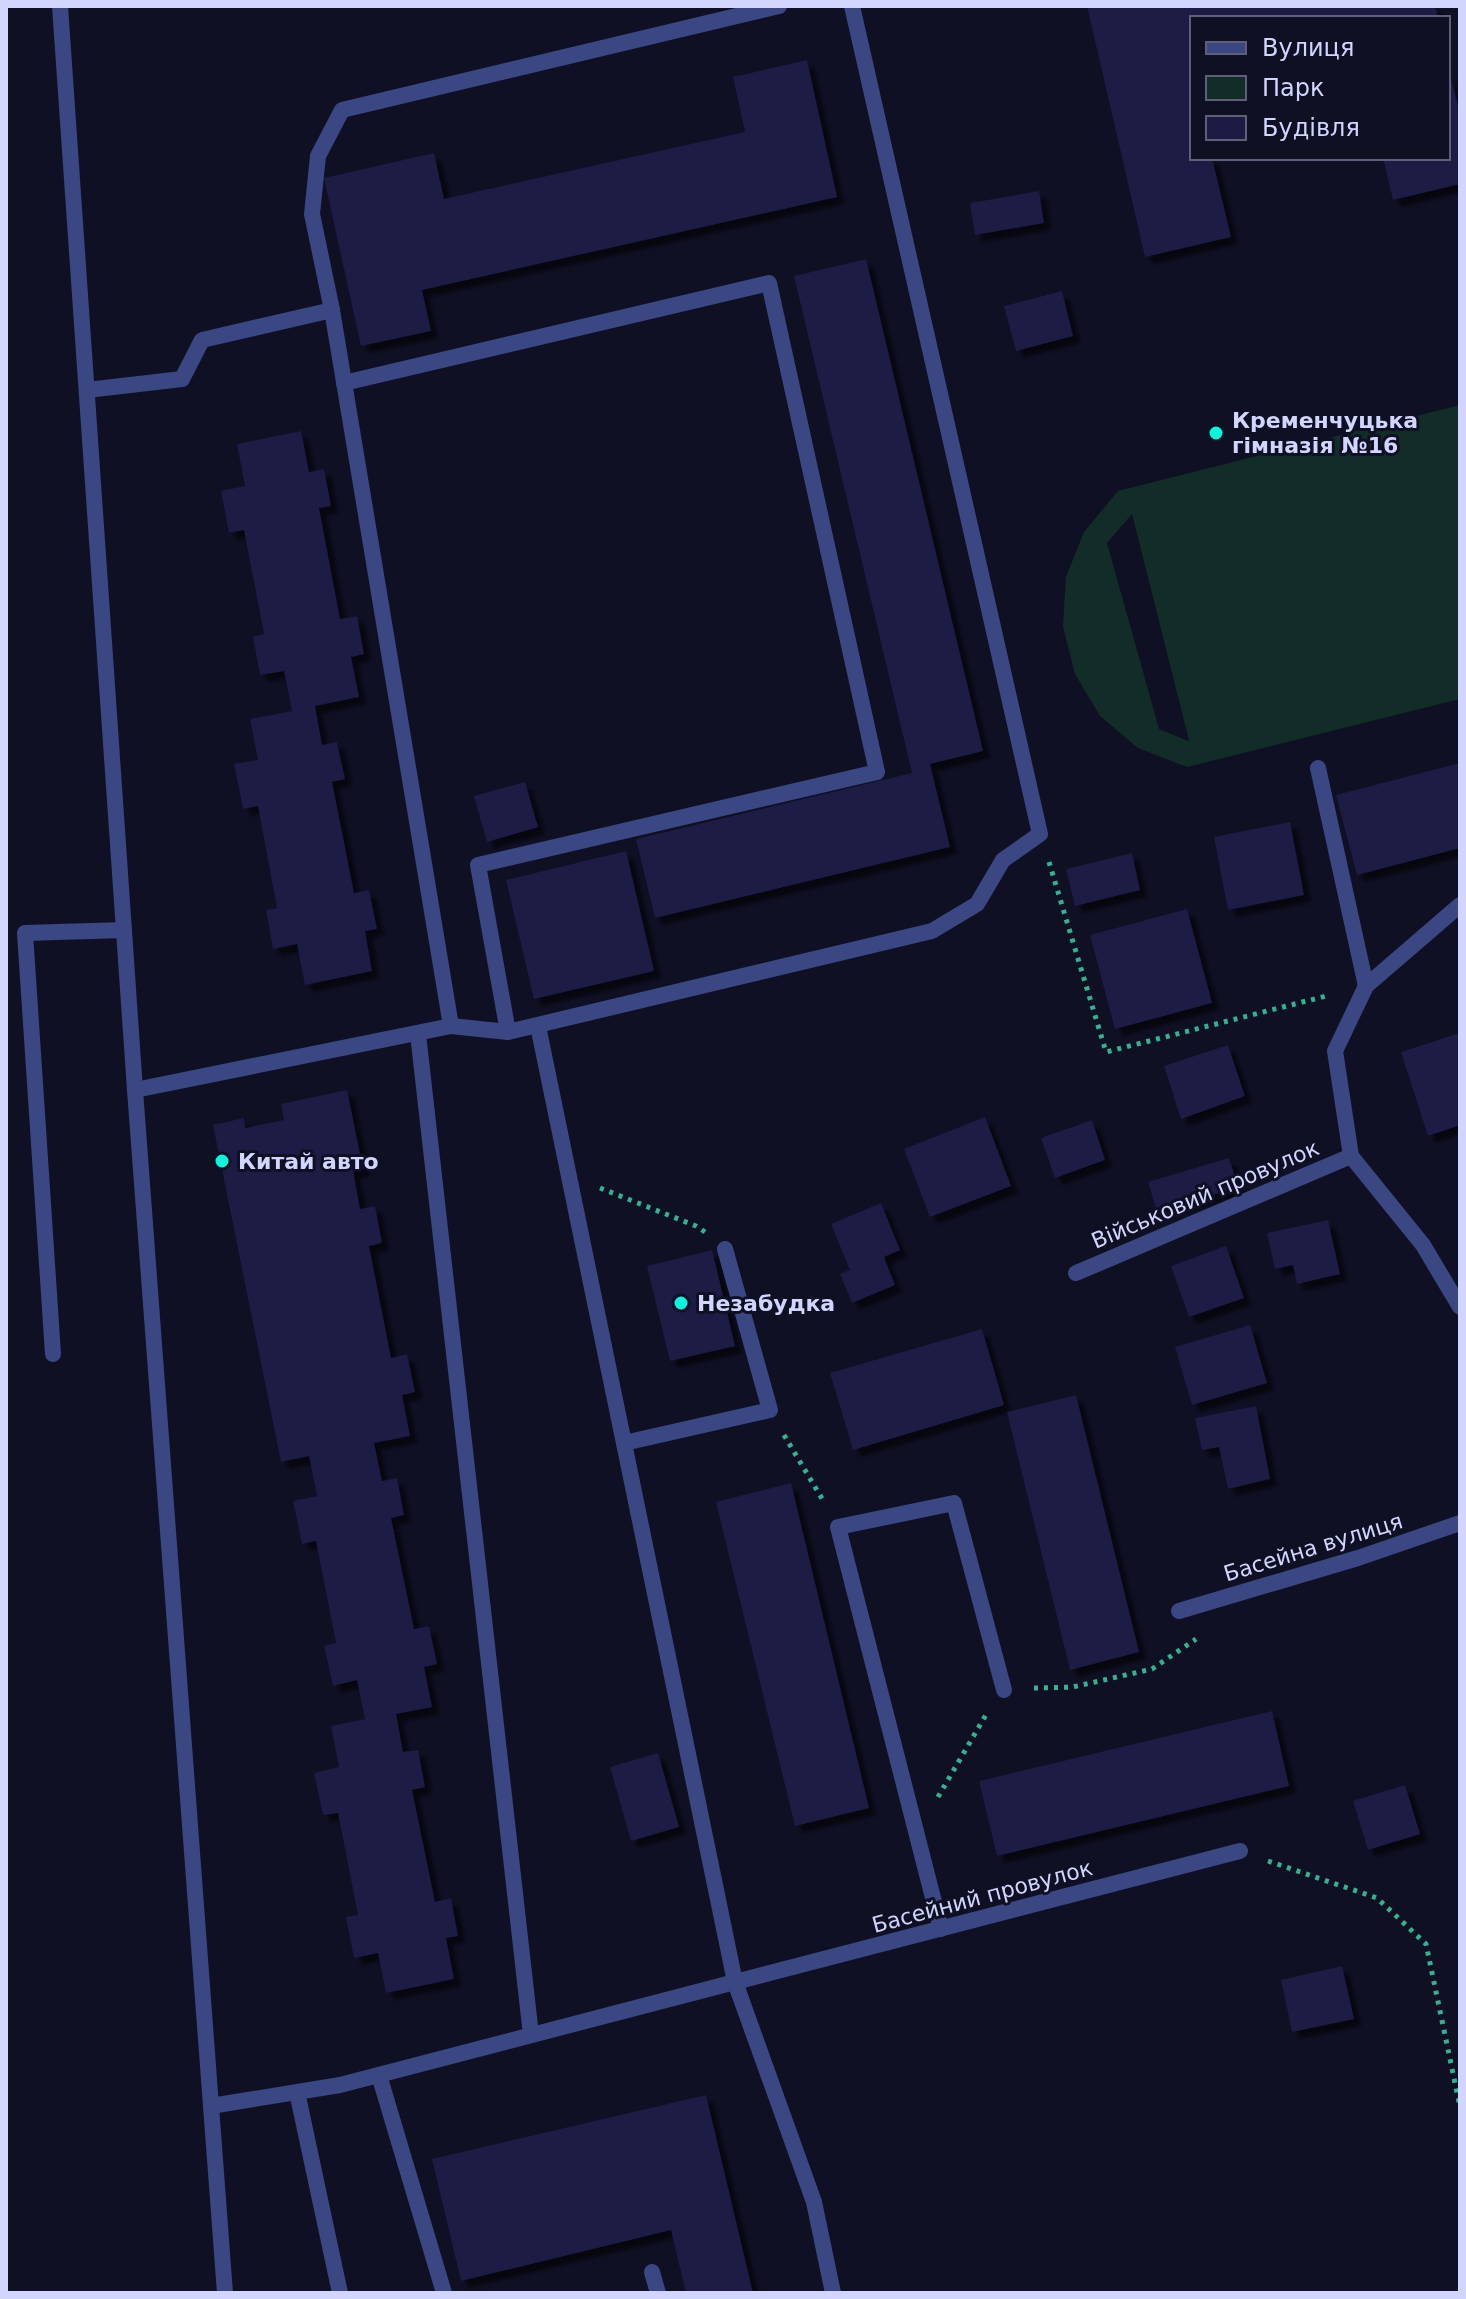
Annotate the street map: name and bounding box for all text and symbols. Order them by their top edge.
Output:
legend [1190,16,1450,160]
text: Вулиця [1262,34,1354,62]
text: Парк [1262,74,1324,102]
text: Будівля [1262,114,1360,142]
place label: Кременчуцька гімназія №16 [1232,408,1418,458]
marker: Кременчуцька гімназія №16 [1207,424,1225,442]
street label: Військовий провулок [1088,1135,1323,1254]
place label: Китай авто [238,1149,379,1174]
marker: Китай авто [213,1152,231,1170]
place label: Незабудка [697,1291,835,1316]
marker: Незабудка [672,1294,690,1312]
street label: Басейна вулиця [1221,1508,1406,1587]
street label: Басейний провулок [869,1855,1095,1938]

